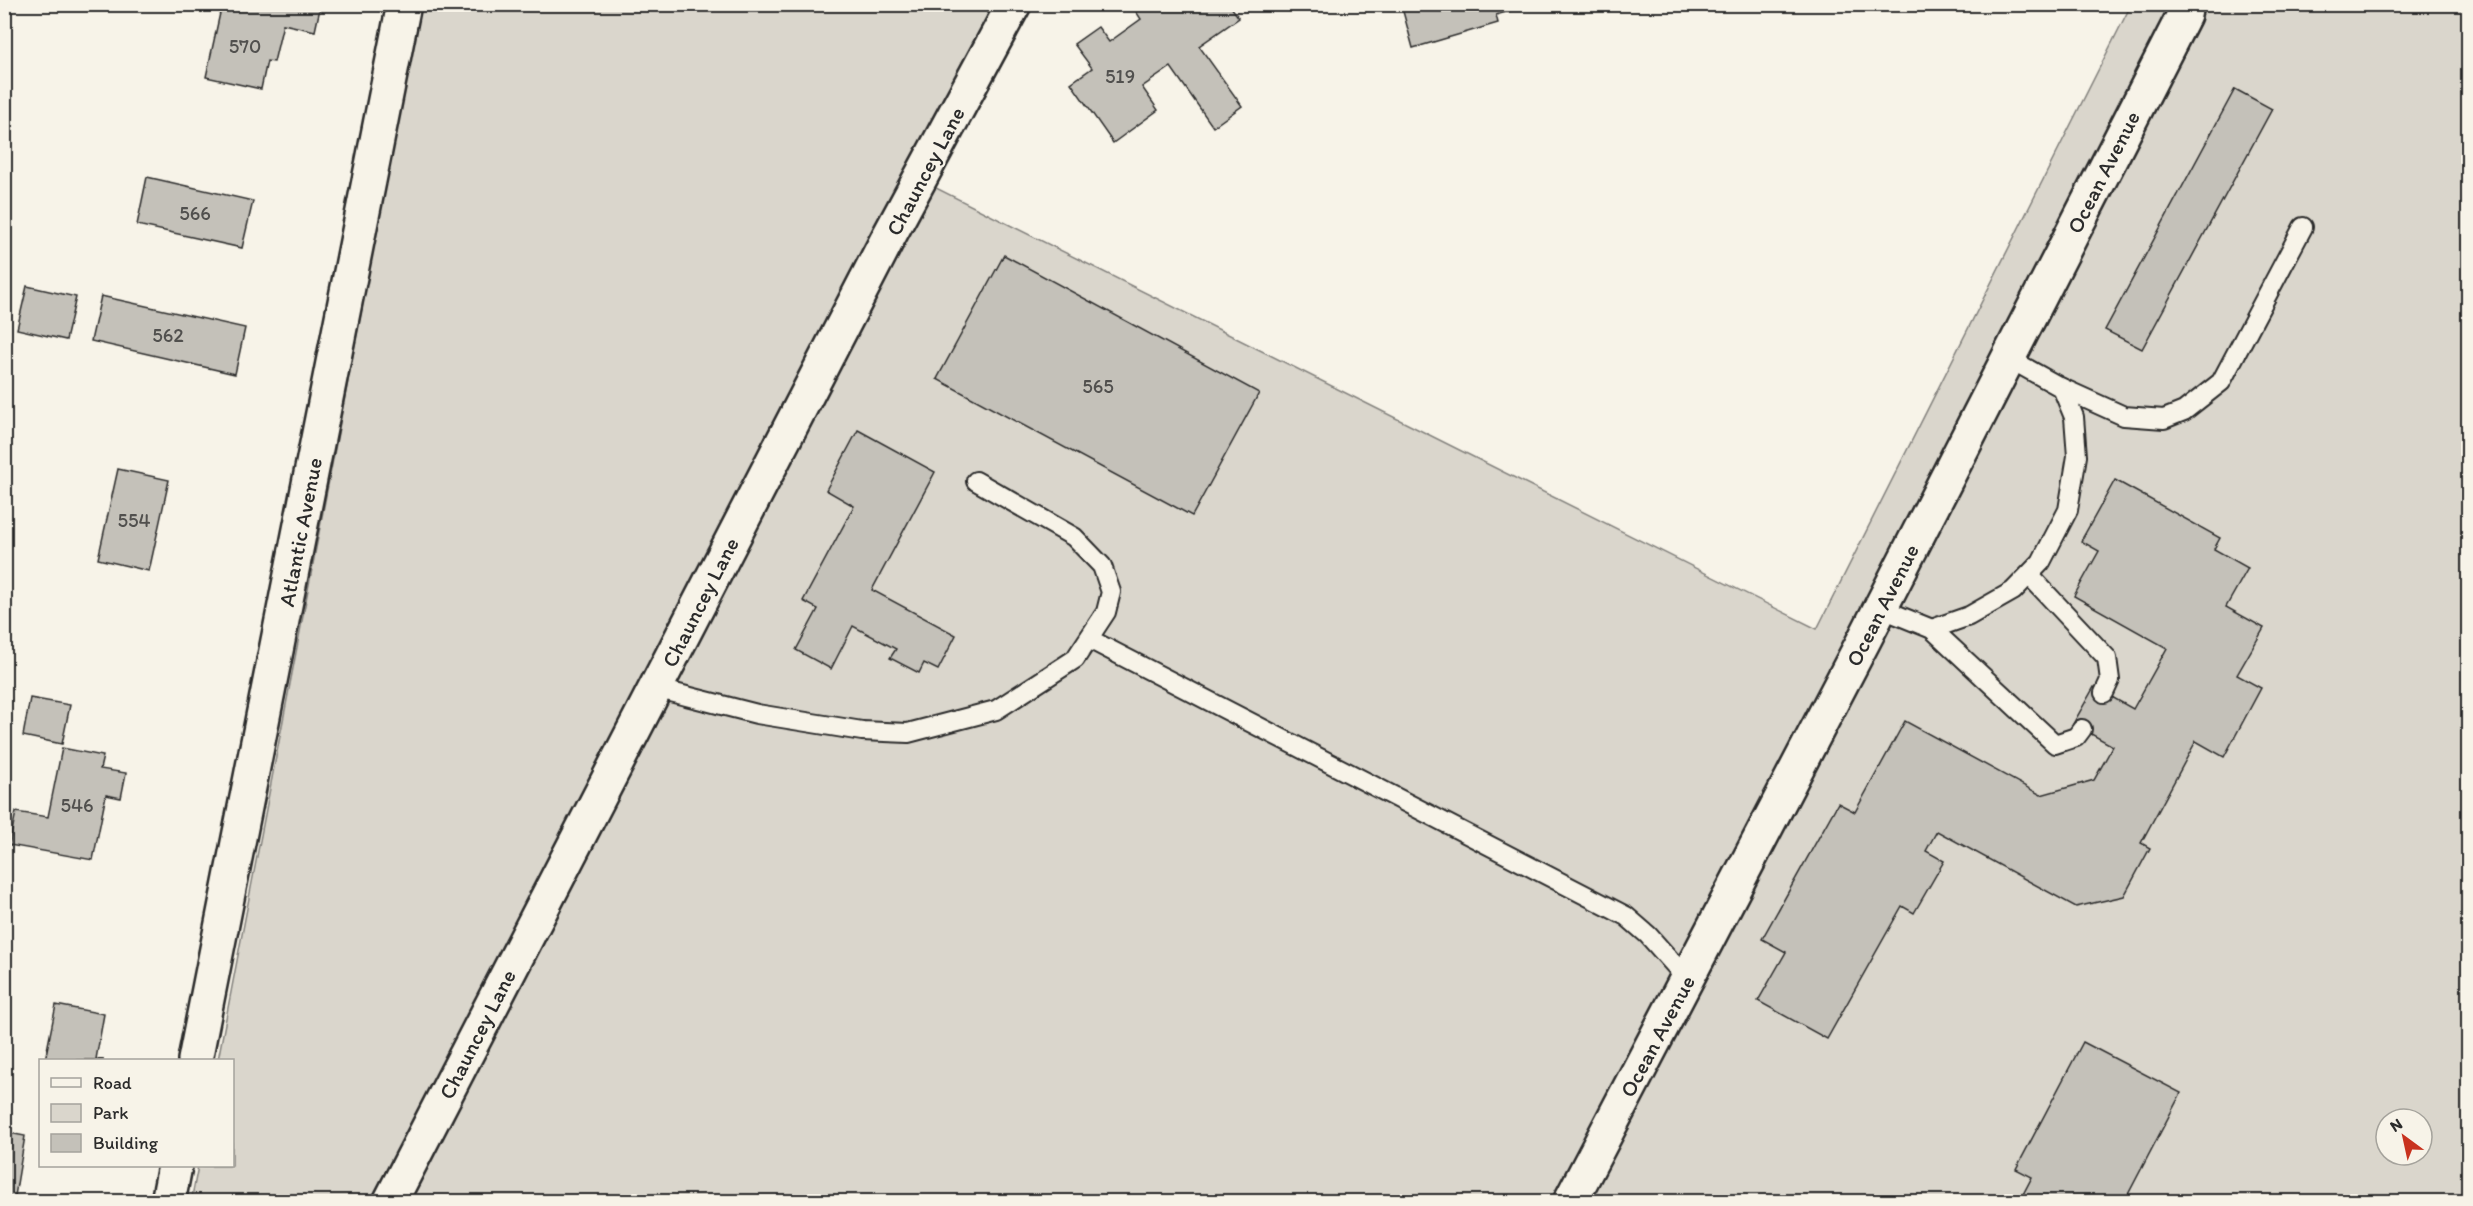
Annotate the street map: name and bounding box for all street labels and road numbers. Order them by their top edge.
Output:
street label: Chauncey Lane [880,102,971,240]
street label: Ocean Avenue [2061,106,2146,238]
street label: Atlantic Avenue [273,455,328,609]
street label: Chauncey Lane [656,533,745,672]
street label: Ocean Avenue [1840,539,1925,671]
street label: Chauncey Lane [433,965,522,1104]
street label: Ocean Avenue [1614,971,1701,1102]

